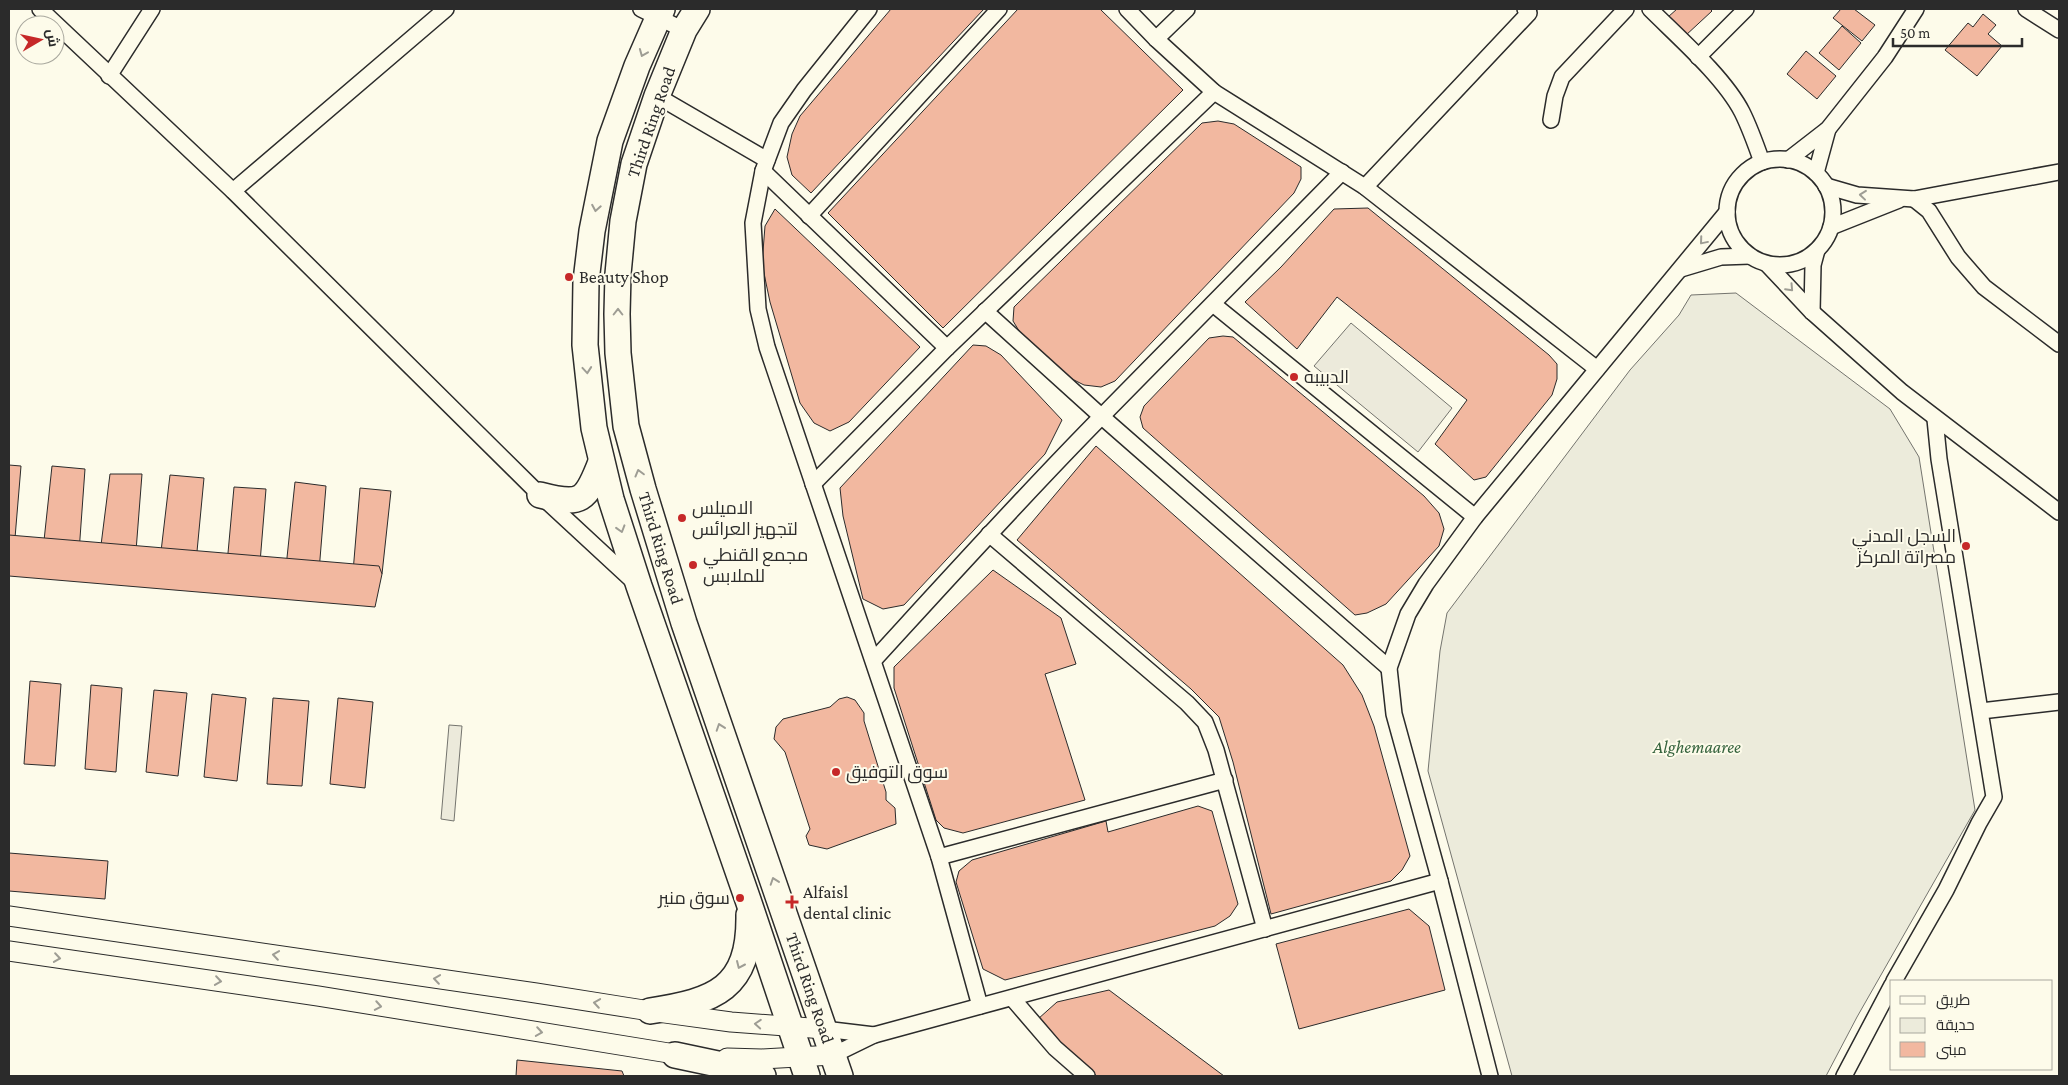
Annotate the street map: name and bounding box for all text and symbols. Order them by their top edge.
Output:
north arrow [15,15,65,65]
scale bar [1893,15,2022,47]
text: 50 m [1900,25,1930,41]
text: ش [43,28,62,48]
one-way arrow [638,48,649,57]
street label: Third Ring Road [623,63,679,180]
one-way arrow [1859,190,1867,201]
one-way arrow [592,204,602,213]
one-way arrow [1700,235,1709,244]
place label: Beauty Shop [579,267,669,287]
marker: Beauty Shop [563,271,575,283]
one-way arrow [1784,283,1793,292]
one-way arrow [613,308,623,316]
one-way arrow [582,366,593,374]
place label: الدبيبه [1304,367,1349,387]
marker: الدبيبه [1288,371,1300,383]
one-way arrow [634,469,644,477]
street label: Third Ring Road [634,490,688,607]
place label: الاميلس لتجهيز العرائس [692,498,798,540]
marker: الاميلس لتجهيز العرائس [676,512,688,524]
one-way arrow [615,524,625,532]
place label: السجل المدني مصراتة المركز [1852,526,1956,568]
marker: السجل المدني مصراتة المركز [1960,540,1972,552]
place label: مجمع القنطي للملابس [703,545,808,587]
marker: مجمع القنطي للملابس [687,559,699,571]
one-way arrow [716,724,726,732]
park label: Alghemaaree [1652,737,1741,757]
place label: سوق التوفيق [846,762,948,784]
marker: سوق التوفيق [830,766,842,778]
one-way arrow [770,877,780,886]
place label: Alfaisl dental clinic [803,882,892,923]
place label: سوق منير [657,888,730,910]
marker: سوق منير [734,892,746,904]
marker: Alfaisl dental clinic [785,895,799,909]
street label: Third Ring Road [782,930,838,1047]
one-way arrow [271,951,280,961]
one-way arrow [53,952,61,963]
one-way arrow [737,959,747,968]
one-way arrow [432,974,440,985]
one-way arrow [213,976,222,986]
legend [1890,980,2053,1070]
text: طريق [1936,992,1970,1010]
one-way arrow [593,998,602,1008]
one-way arrow [374,1001,383,1011]
text: حديقة [1936,1017,1975,1033]
one-way arrow [754,1019,762,1030]
one-way arrow [535,1026,543,1037]
text: مبنى [1936,1042,1967,1060]

